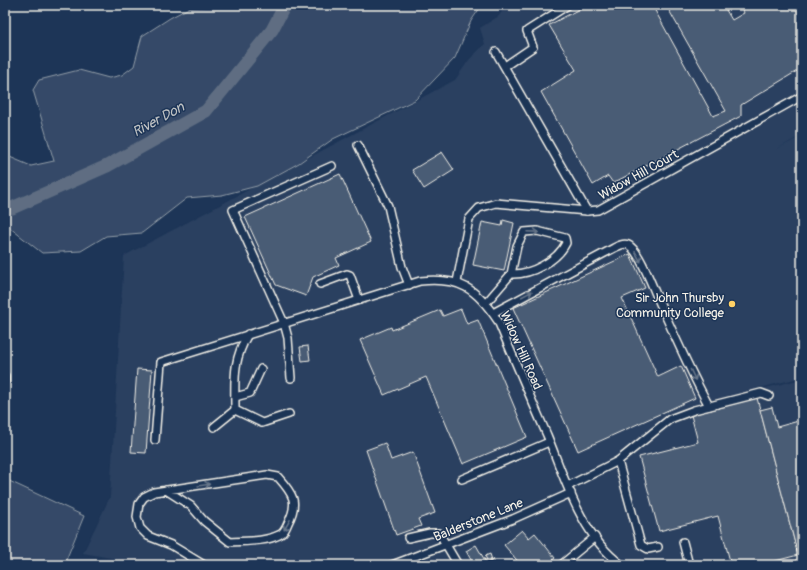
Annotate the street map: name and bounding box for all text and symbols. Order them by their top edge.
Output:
water label: River Don [129,98,188,141]
street label: Widow Hill Court [596,146,682,203]
one-way arrow [526,228,539,236]
one-way arrow [634,251,642,263]
one-way arrow [521,290,533,297]
place label: Sir John Thursby Community College [616,290,725,321]
marker: Sir John Thursby Community College [727,299,737,309]
street label: Widow Hill Road [497,309,546,392]
one-way arrow [690,369,697,381]
one-way arrow [198,481,211,489]
street label: Balderstone Lane [431,494,526,545]
one-way arrow [282,519,290,531]

